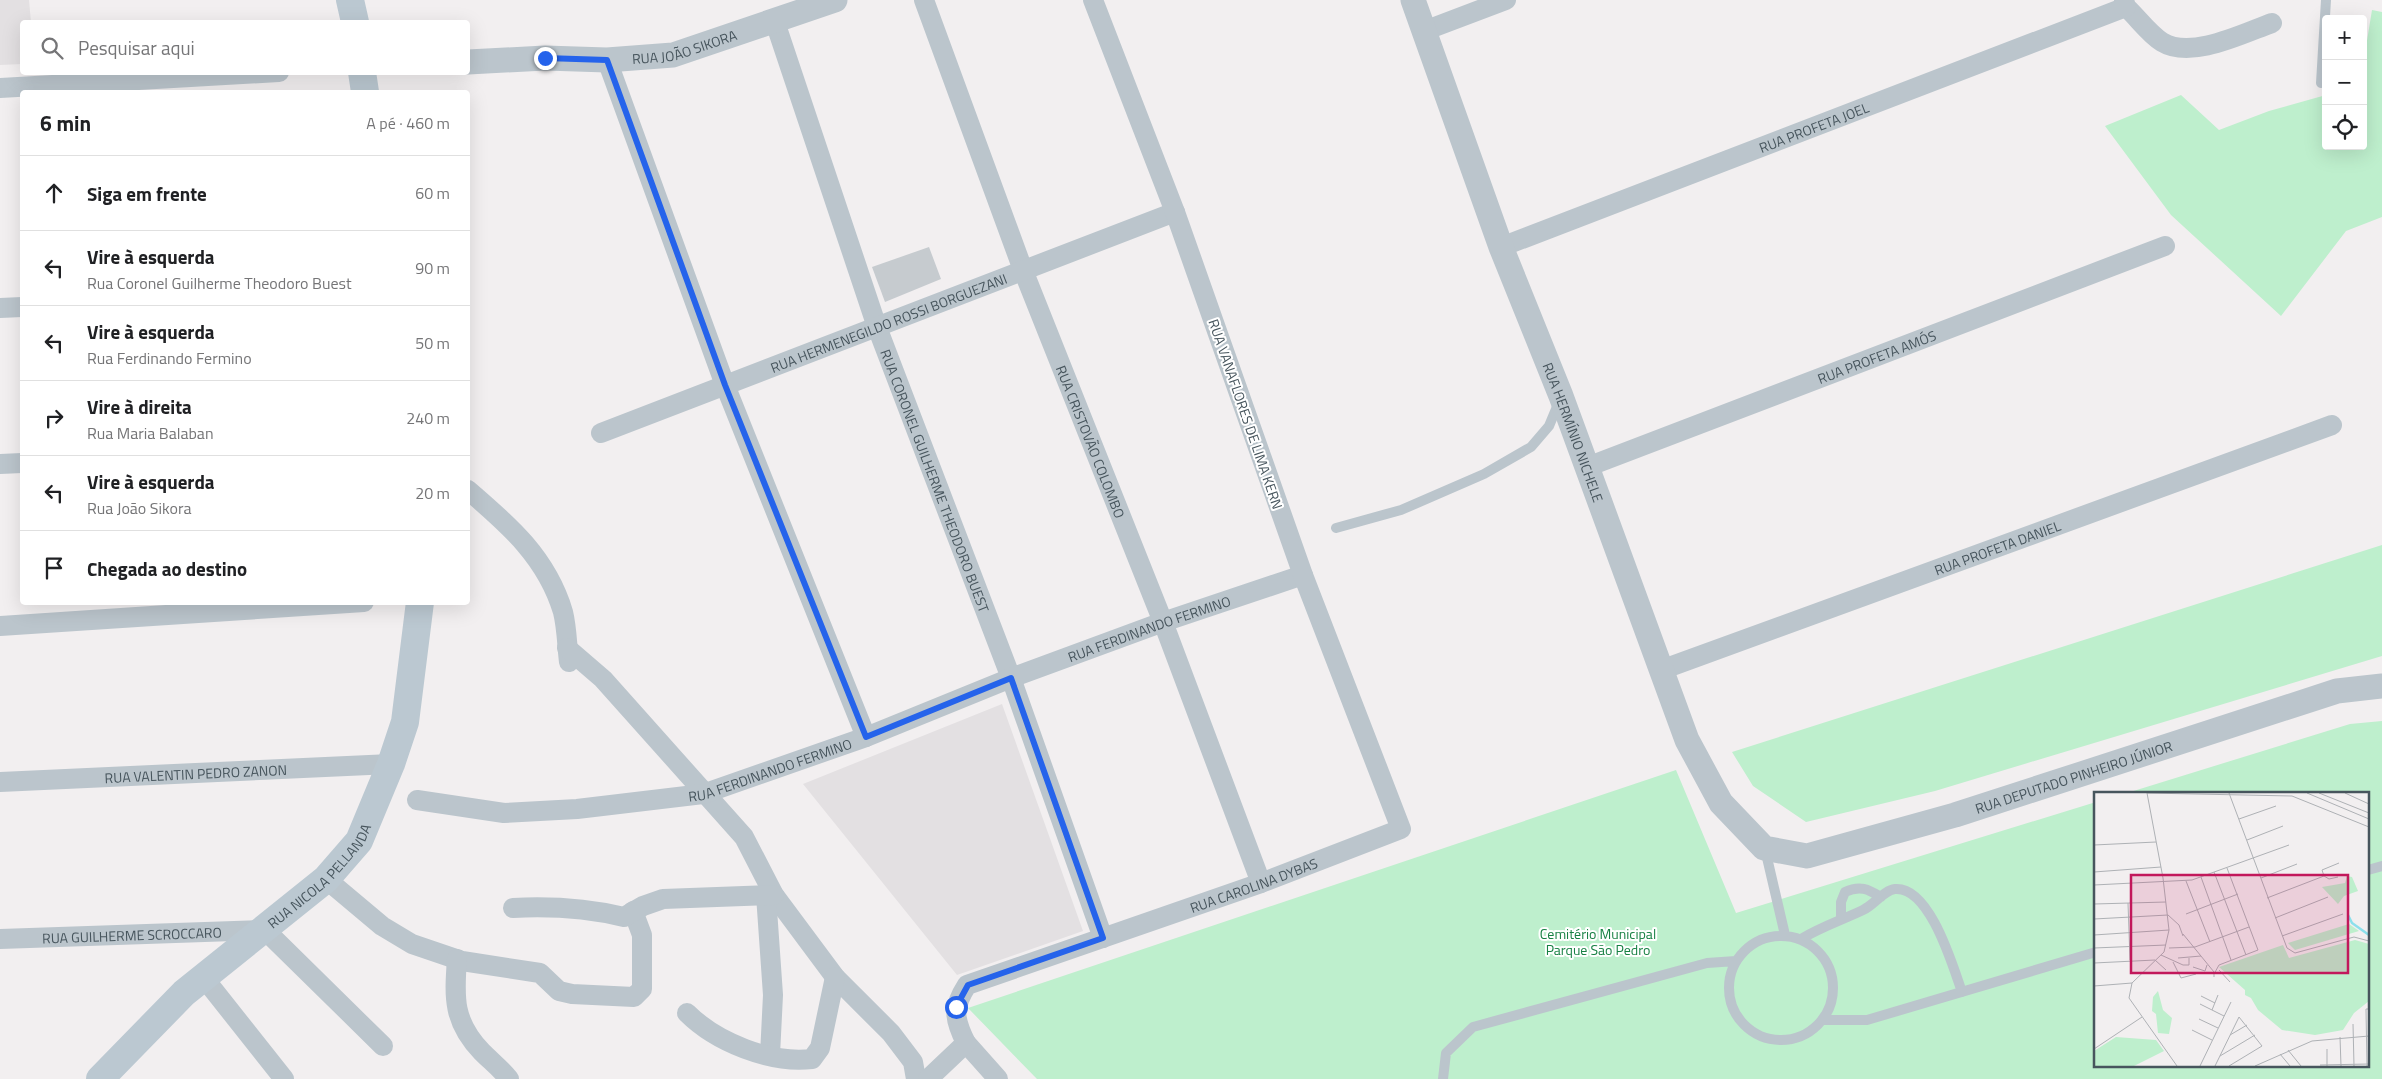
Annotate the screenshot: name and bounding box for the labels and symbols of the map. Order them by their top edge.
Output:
street label: RUA JOÃO SIKORA [631,23,740,69]
route end [534,47,557,70]
street label: RUA PROFETA JOEL [1756,96,1872,158]
street label: RUA HERMENEGILDO ROSSI BORGUEZANI [767,267,1010,377]
street label: RUA VANAFLORES DE LIMA KERN [1204,316,1288,512]
street label: RUA PROFETA AMÓS [1814,324,1939,388]
street label: RUA CORONEL GUILHERME THEODORO BUEST [876,346,996,616]
street label: RUA HERMÍNIO NICHELE [1538,359,1609,505]
street label: RUA CRISTOVÃO COLOMBO [1051,362,1131,521]
street label: RUA PROFETA DANIEL [1931,514,2064,580]
street label: RUA FERDINANDO FERMINO [1065,590,1233,667]
street label: RUA FERDINANDO FERMINO [687,732,855,806]
street label: RUA DEPUTADO PINHEIRO JÚNIOR [1972,735,2175,818]
street label: RUA VALENTIN PEDRO ZANON [104,758,287,788]
inset map [2094,792,2370,1066]
street label: RUA NICOLA PELLANDA [263,820,376,933]
street label: RUA CAROLINA DYBAS [1187,852,1320,917]
street label: RUA GUILHERME SCROCCARO [42,921,222,948]
park label: Cemitério Municipal Parque São Pedro [1540,923,1656,960]
route start [945,996,968,1019]

